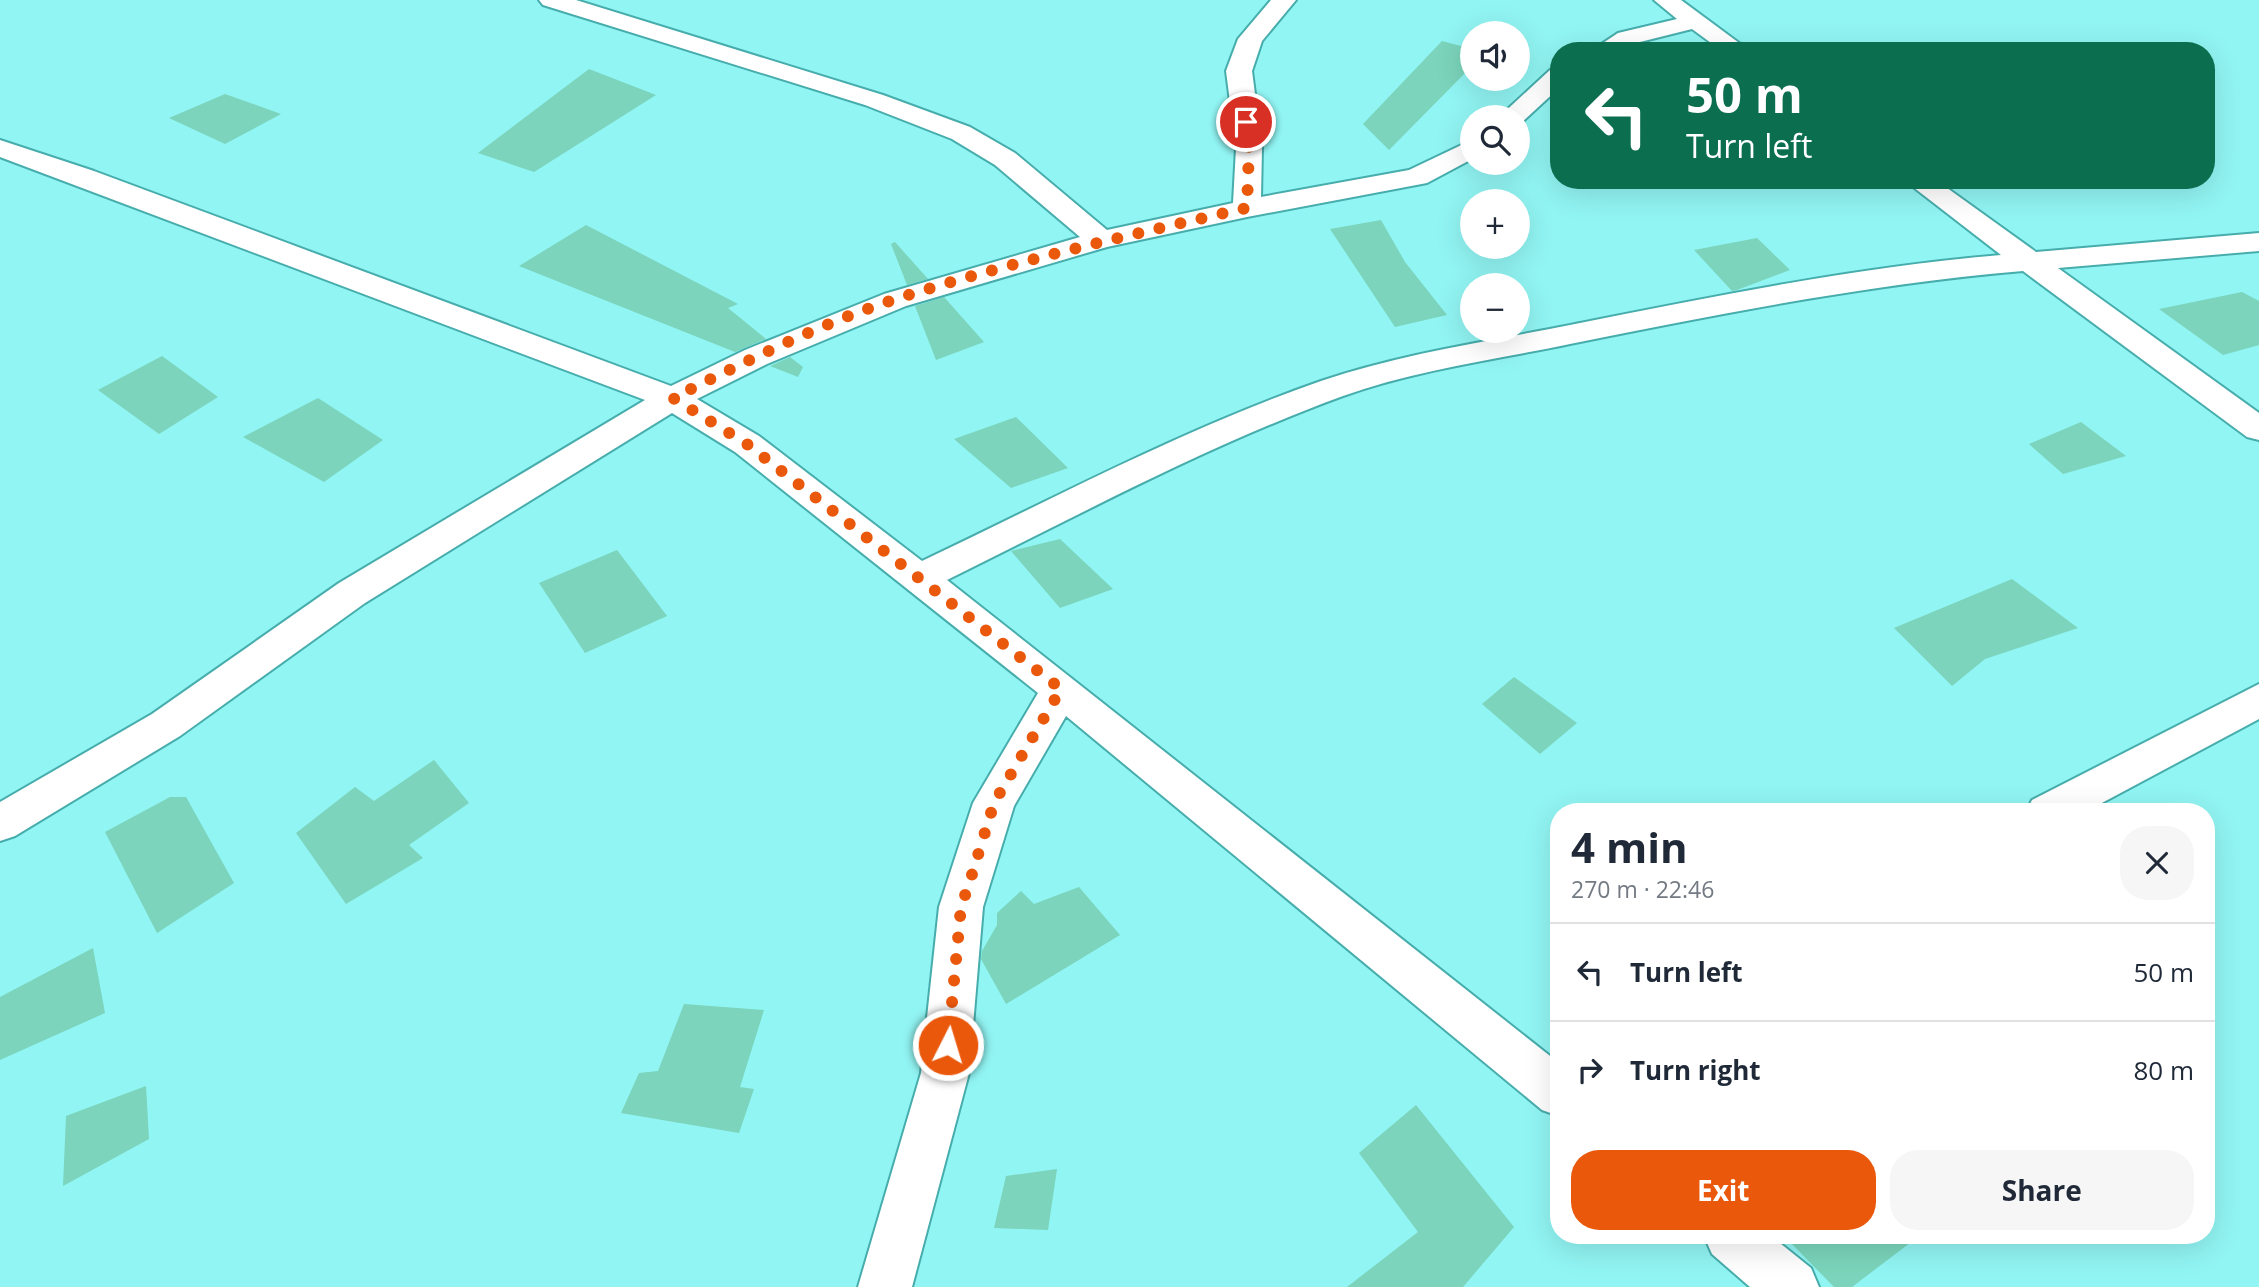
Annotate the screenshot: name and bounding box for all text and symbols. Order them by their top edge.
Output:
map controls [1460,21,1530,343]
button: sound [1460,21,1530,91]
text: 50 m [1686,61,1803,127]
icon: left [1571,70,1662,161]
pin [1216,92,1276,152]
icon: arrive [1227,103,1265,141]
button: search [1460,105,1530,175]
text: Turn left [1686,124,1812,167]
button: + [1460,189,1530,259]
button: − [1460,273,1530,343]
text: 4 min [1571,818,1688,875]
button: close [2120,826,2194,900]
text: 270 m · 22:46 [1571,873,1714,905]
icon: left [1571,953,1609,991]
text: Turn left [1630,954,1742,990]
text: 50 m [2133,954,2194,990]
position arrow [911,1008,985,1082]
icon: right [1571,1051,1609,1089]
text: Turn right [1630,1052,1761,1088]
text: 80 m [2133,1052,2194,1088]
button: Exit [1571,1150,1876,1230]
button: Share [1890,1150,2194,1230]

